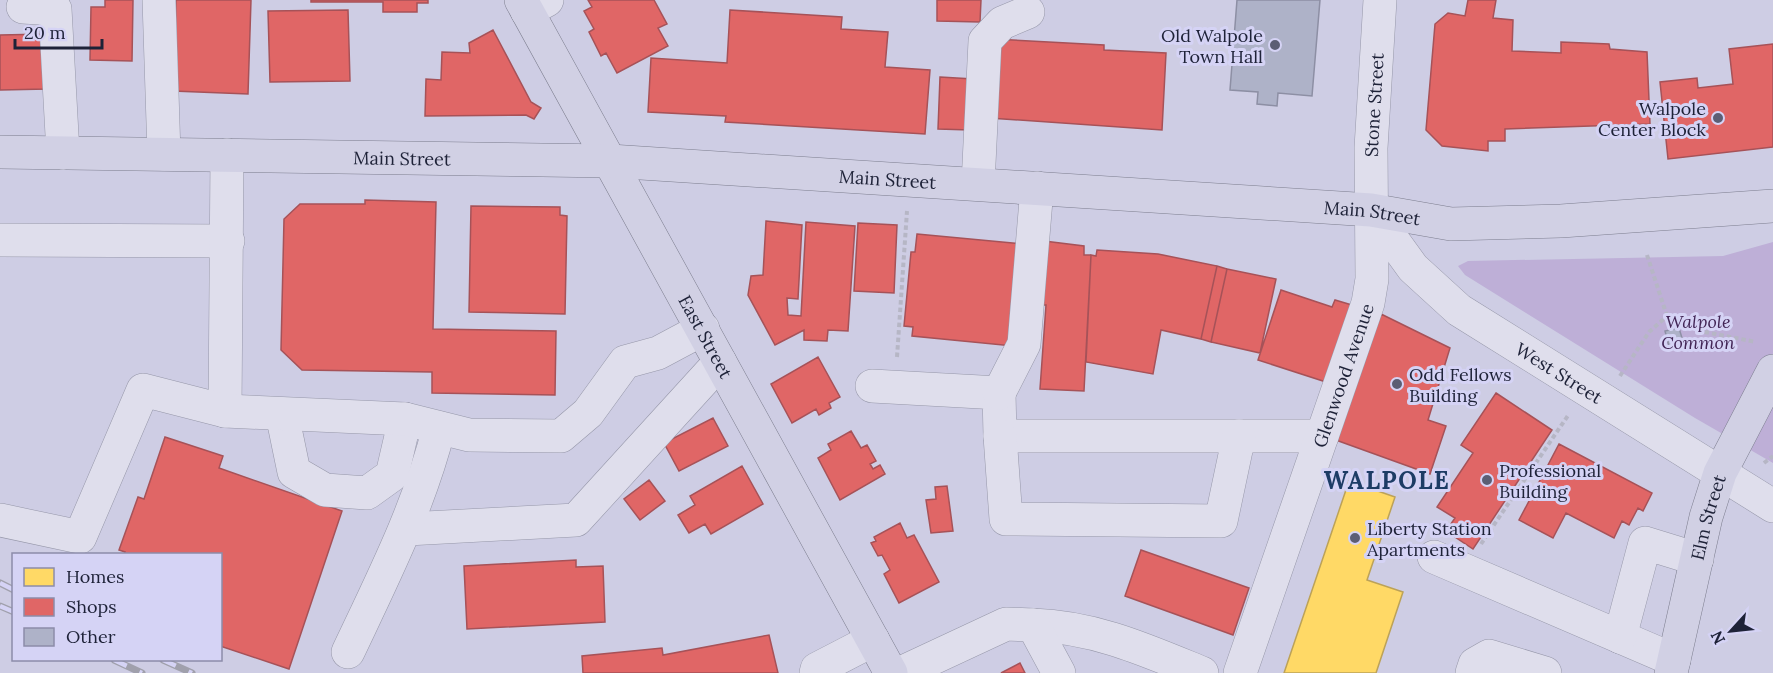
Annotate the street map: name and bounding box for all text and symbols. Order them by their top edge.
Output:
scale bar [15,12,102,50]
text: 20 m [24,21,66,44]
place label: Old Walpole Town Hall [1161,24,1263,68]
marker: Old Walpole Town Hall [1268,38,1282,52]
street label: Stone Street [1359,52,1388,157]
place label: Walpole Center Block [1598,97,1706,141]
marker: Walpole Center Block [1711,111,1725,125]
street label: Main Street [353,146,451,170]
street label: Main Street [838,164,937,193]
street label: Main Street [1323,195,1422,230]
street label: East Street [674,291,738,382]
street label: Glenwood Avenue [1307,300,1379,450]
park label: Walpole Common [1661,310,1735,354]
street label: West Street [1511,337,1607,408]
place label: Odd Fellows Building [1409,363,1512,407]
marker: Odd Fellows Building [1390,377,1404,391]
place label: Professional Building [1499,459,1601,503]
district label: WALPOLE [1324,465,1450,496]
street label: Elm Street [1685,471,1730,562]
marker: Professional Building [1480,473,1494,487]
place label: Liberty Station Apartments [1366,517,1492,561]
marker: Liberty Station Apartments [1348,531,1362,545]
legend [12,553,222,661]
text: Homes [66,565,124,588]
text: Shops [66,595,117,618]
north arrow [1701,601,1761,661]
text: Other [66,625,116,648]
text: N [1706,628,1729,648]

